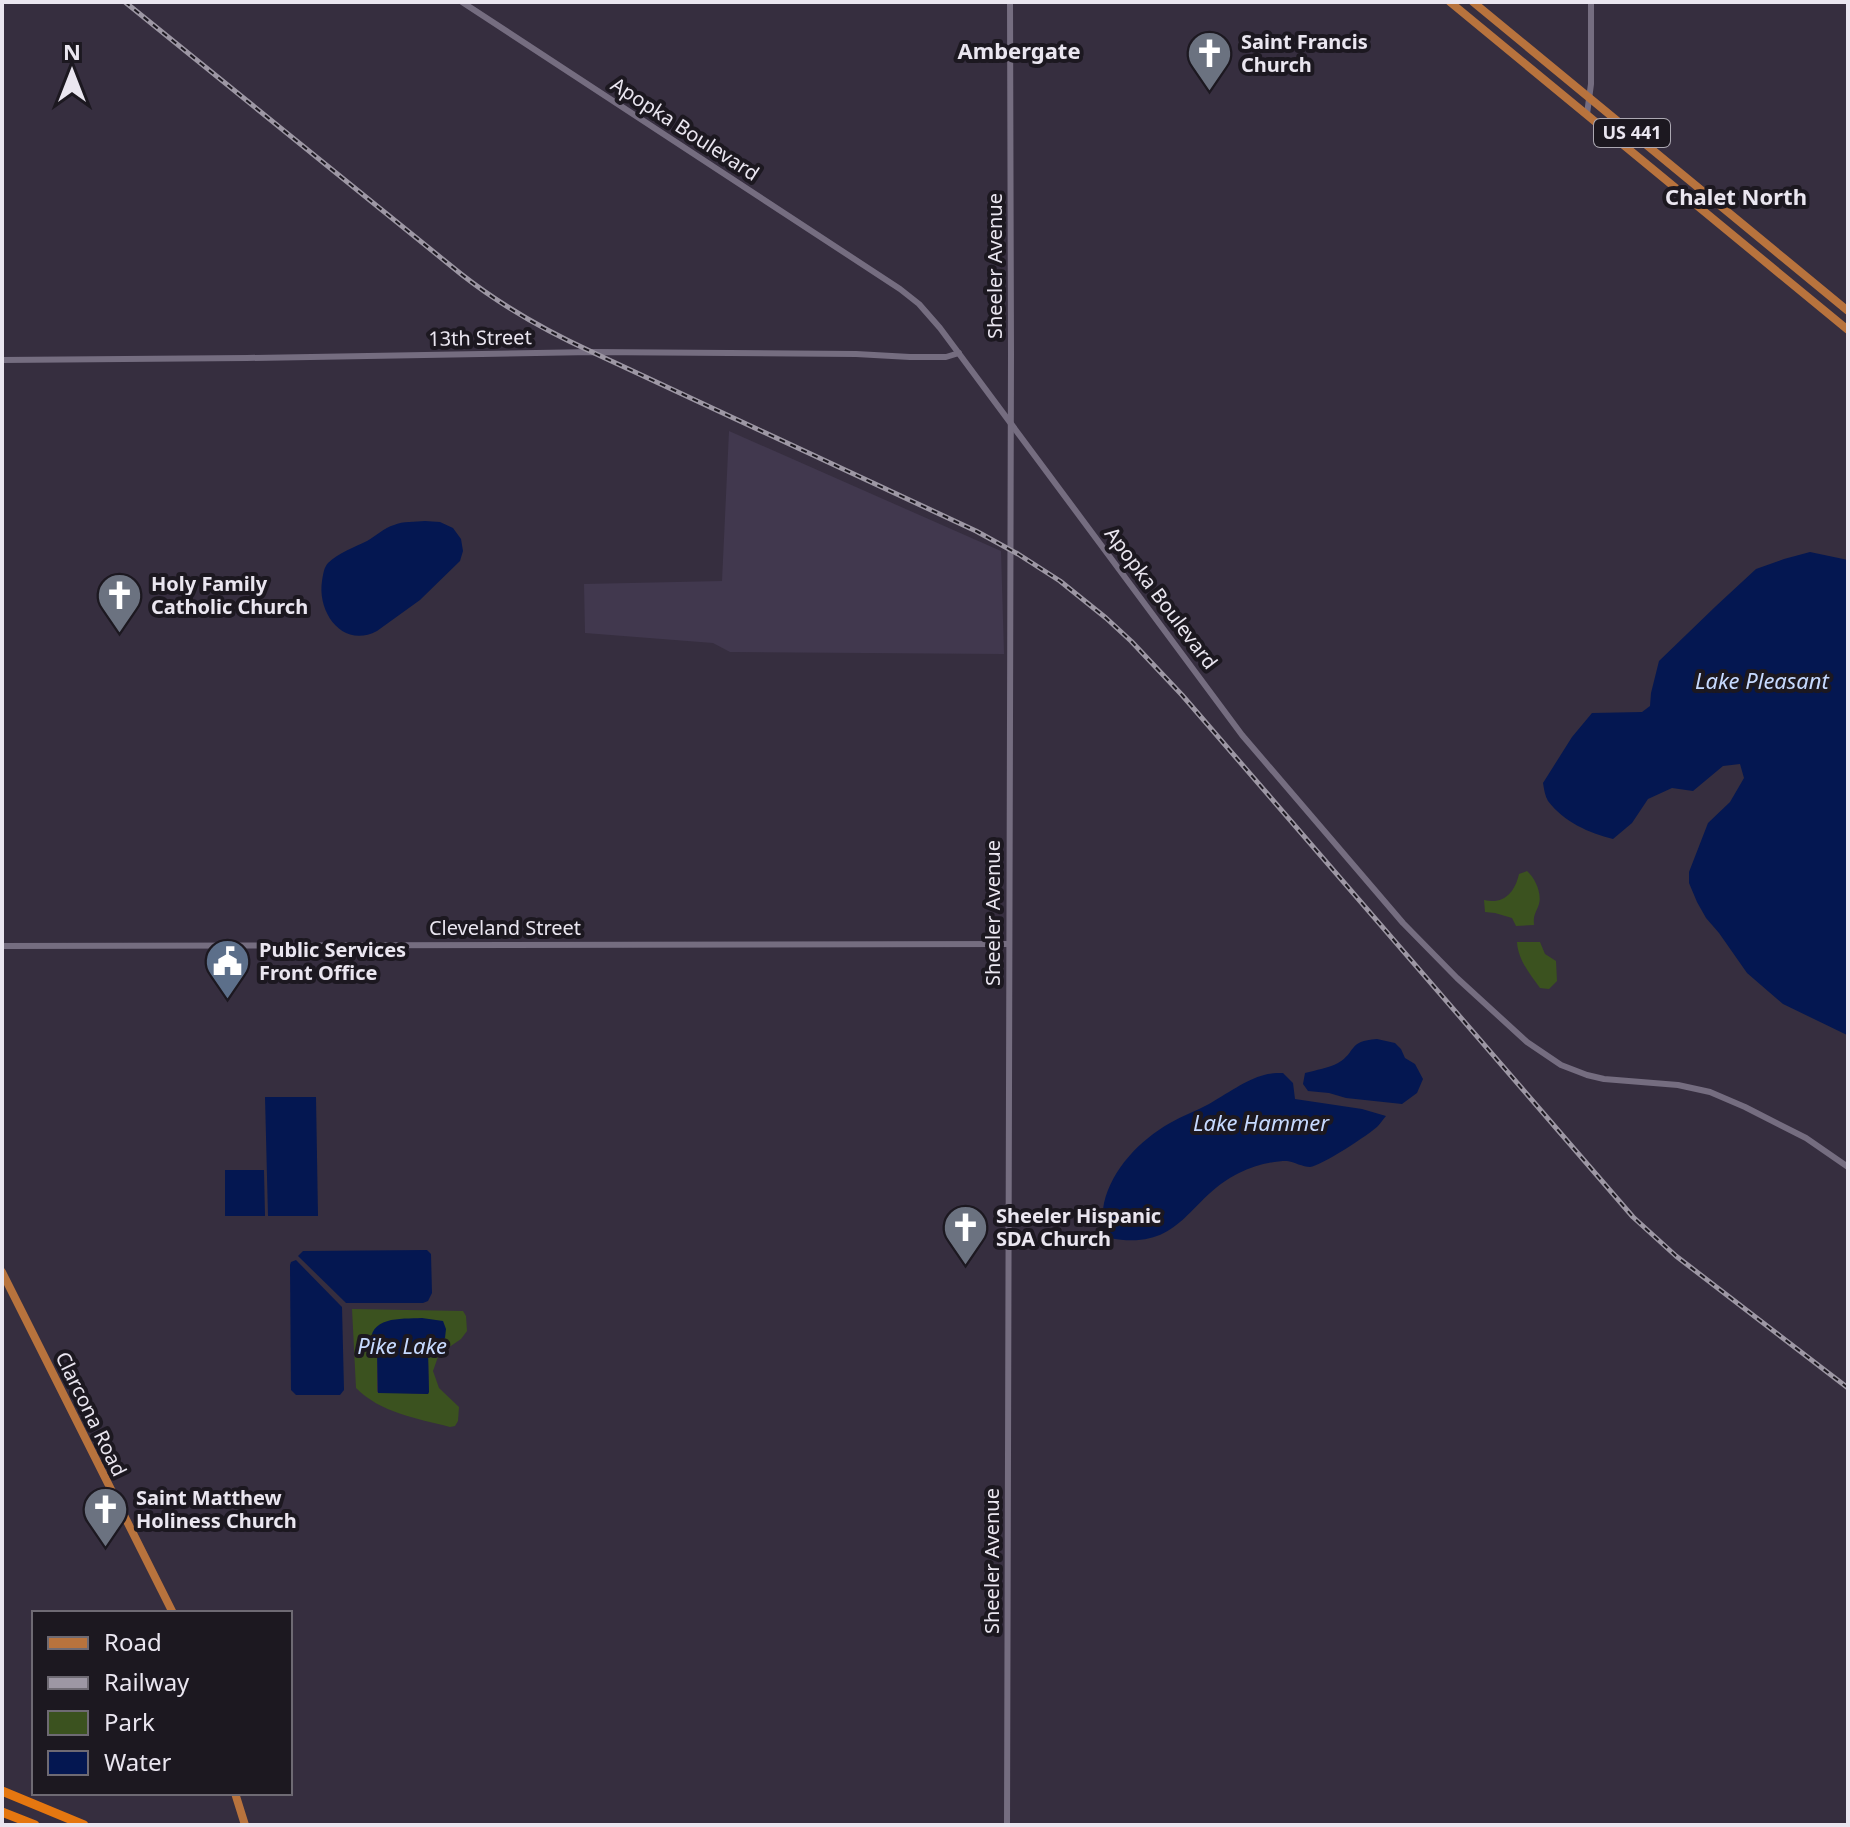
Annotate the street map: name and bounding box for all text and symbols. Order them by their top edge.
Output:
place label: Saint Francis Church [1241,28,1368,78]
church icon: Saint Francis Church [1186,30,1234,93]
north arrow [32,32,112,112]
district label: Ambergate [957,35,1081,65]
text: N [63,36,81,66]
street label: Apopka Boulevard [606,71,765,187]
road number: US 441 [1594,119,1670,147]
district label: Chalet North [1665,181,1807,211]
street label: Sheeler Avenue [981,193,1008,339]
street label: 13th Street [428,323,532,352]
street label: Apopka Boulevard [1099,521,1224,674]
place label: Holy Family Catholic Church [151,570,308,620]
church icon: Holy Family Catholic Church [96,572,144,635]
water label: Lake Pleasant [1695,665,1831,695]
street label: Sheeler Avenue [979,840,1006,986]
street label: Cleveland Street [429,914,581,941]
place label: Public Services Front Office [259,936,406,986]
public building icon: Public Services Front Office [204,938,252,1001]
water label: Lake Hammer [1193,1107,1330,1137]
place label: Sheeler Hispanic SDA Church [996,1202,1161,1252]
church icon: Sheeler Hispanic SDA Church [941,1204,989,1267]
water label: Pike Lake [357,1330,447,1360]
street label: Clarcona Road [50,1347,133,1481]
place label: Saint Matthew Holiness Church [136,1484,297,1534]
church icon: Saint Matthew Holiness Church [81,1486,129,1549]
street label: Sheeler Avenue [978,1488,1005,1634]
legend [32,1611,292,1795]
text: Road [104,1625,162,1658]
text: Railway [104,1665,190,1698]
text: Park [104,1705,155,1738]
text: Water [104,1745,172,1778]

